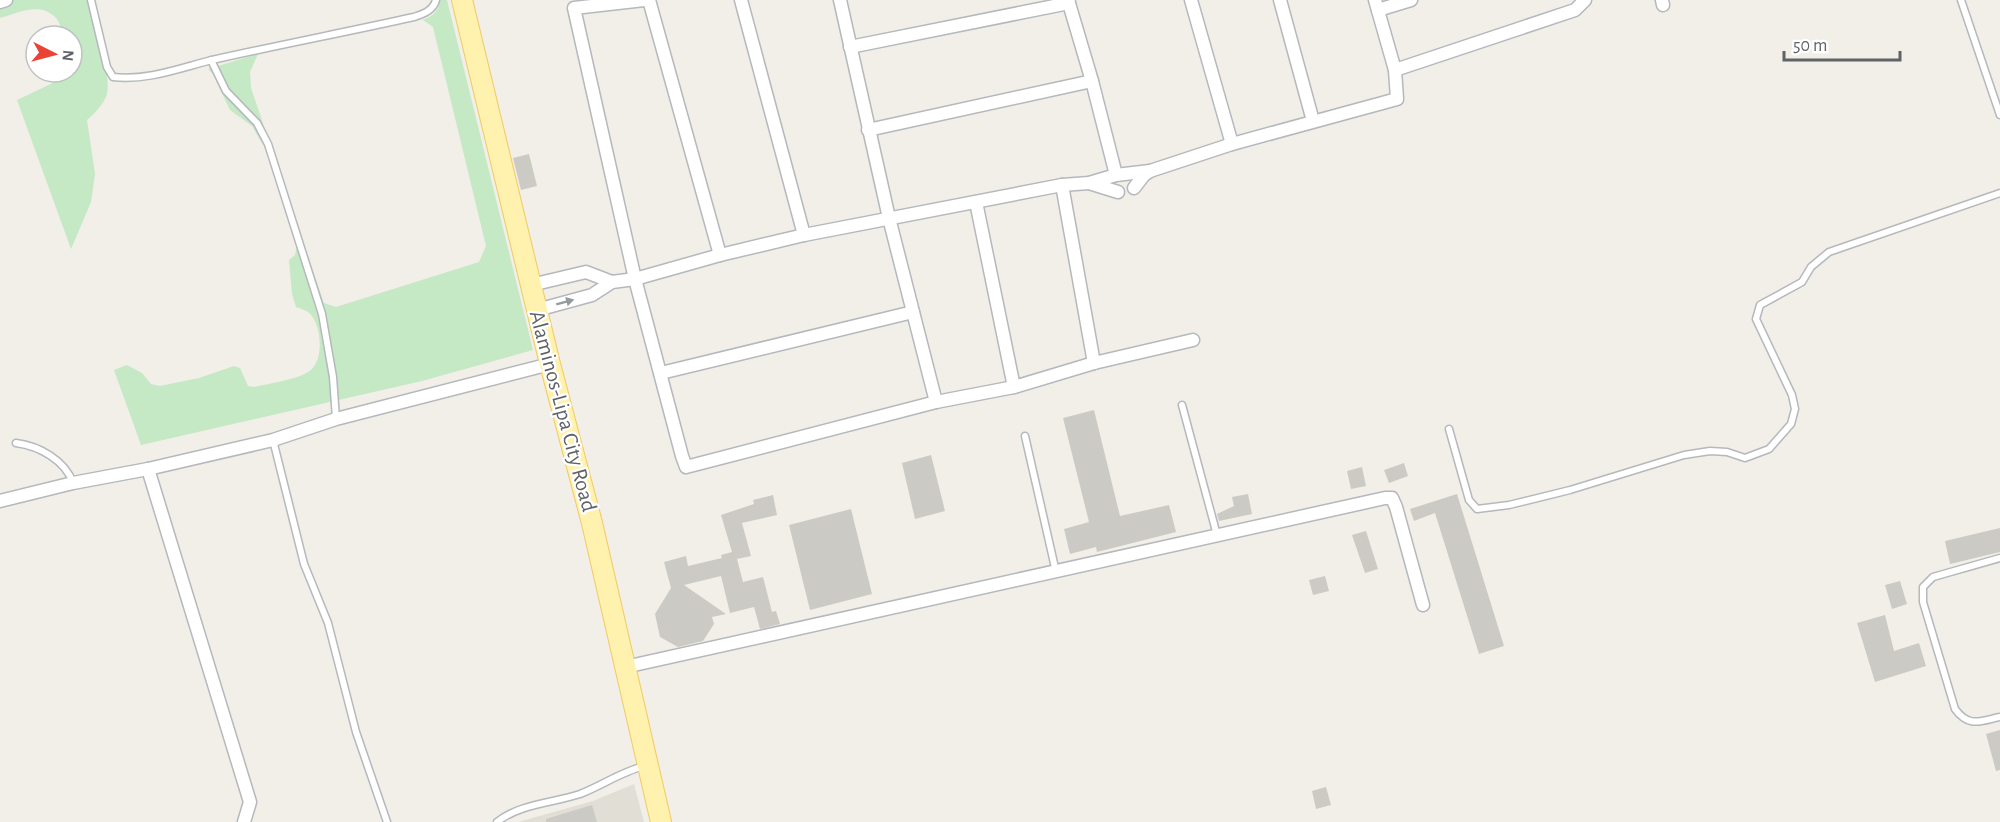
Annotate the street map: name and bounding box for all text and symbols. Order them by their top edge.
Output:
north arrow [24,24,84,84]
scale bar [1784,24,1900,62]
text: 50 m [1793,37,1827,55]
text: N [59,49,76,62]
one-way arrow [555,297,574,307]
street label: Alaminos-Lipa City Road [526,308,600,514]

